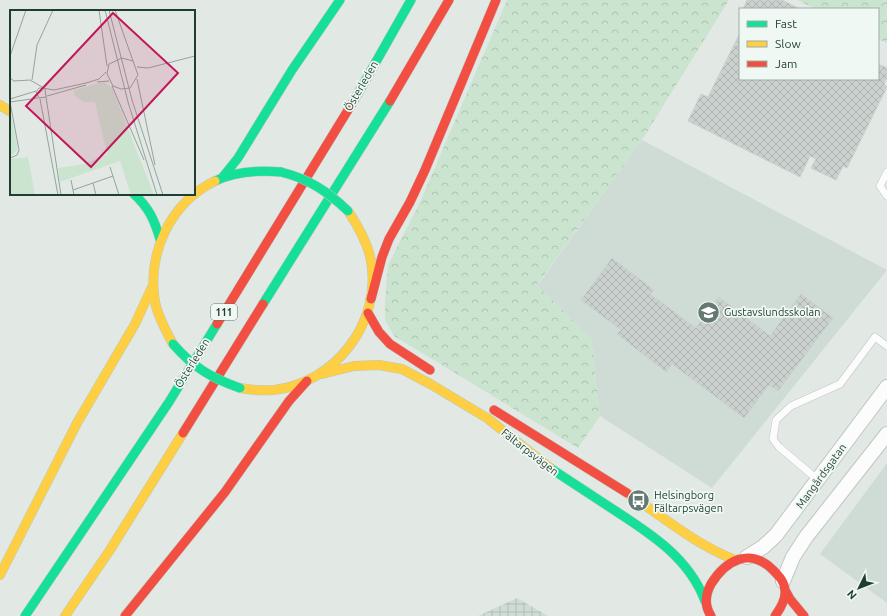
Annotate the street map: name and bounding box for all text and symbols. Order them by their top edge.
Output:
legend [739,8,879,80]
inset map [10,10,195,195]
text: Fast [775,17,797,30]
text: Slow [775,37,801,50]
text: Jam [775,57,797,70]
street label: Österleden [342,59,380,113]
school or university icon: Gustavslundsskolan [696,299,722,325]
road number: 111 [211,304,237,320]
place label: Gustavslundsskolan [724,306,820,318]
street label: Österleden [172,336,212,390]
street label: Fältarpsvägen [499,426,561,478]
street label: Mangårdsgatan [793,441,849,511]
bus stop icon: Helsingborg Fältarpsvägen [625,488,651,514]
place label: Helsingborg Fältarpsvägen [654,489,723,514]
north arrow [839,568,879,608]
text: N [844,588,859,602]

